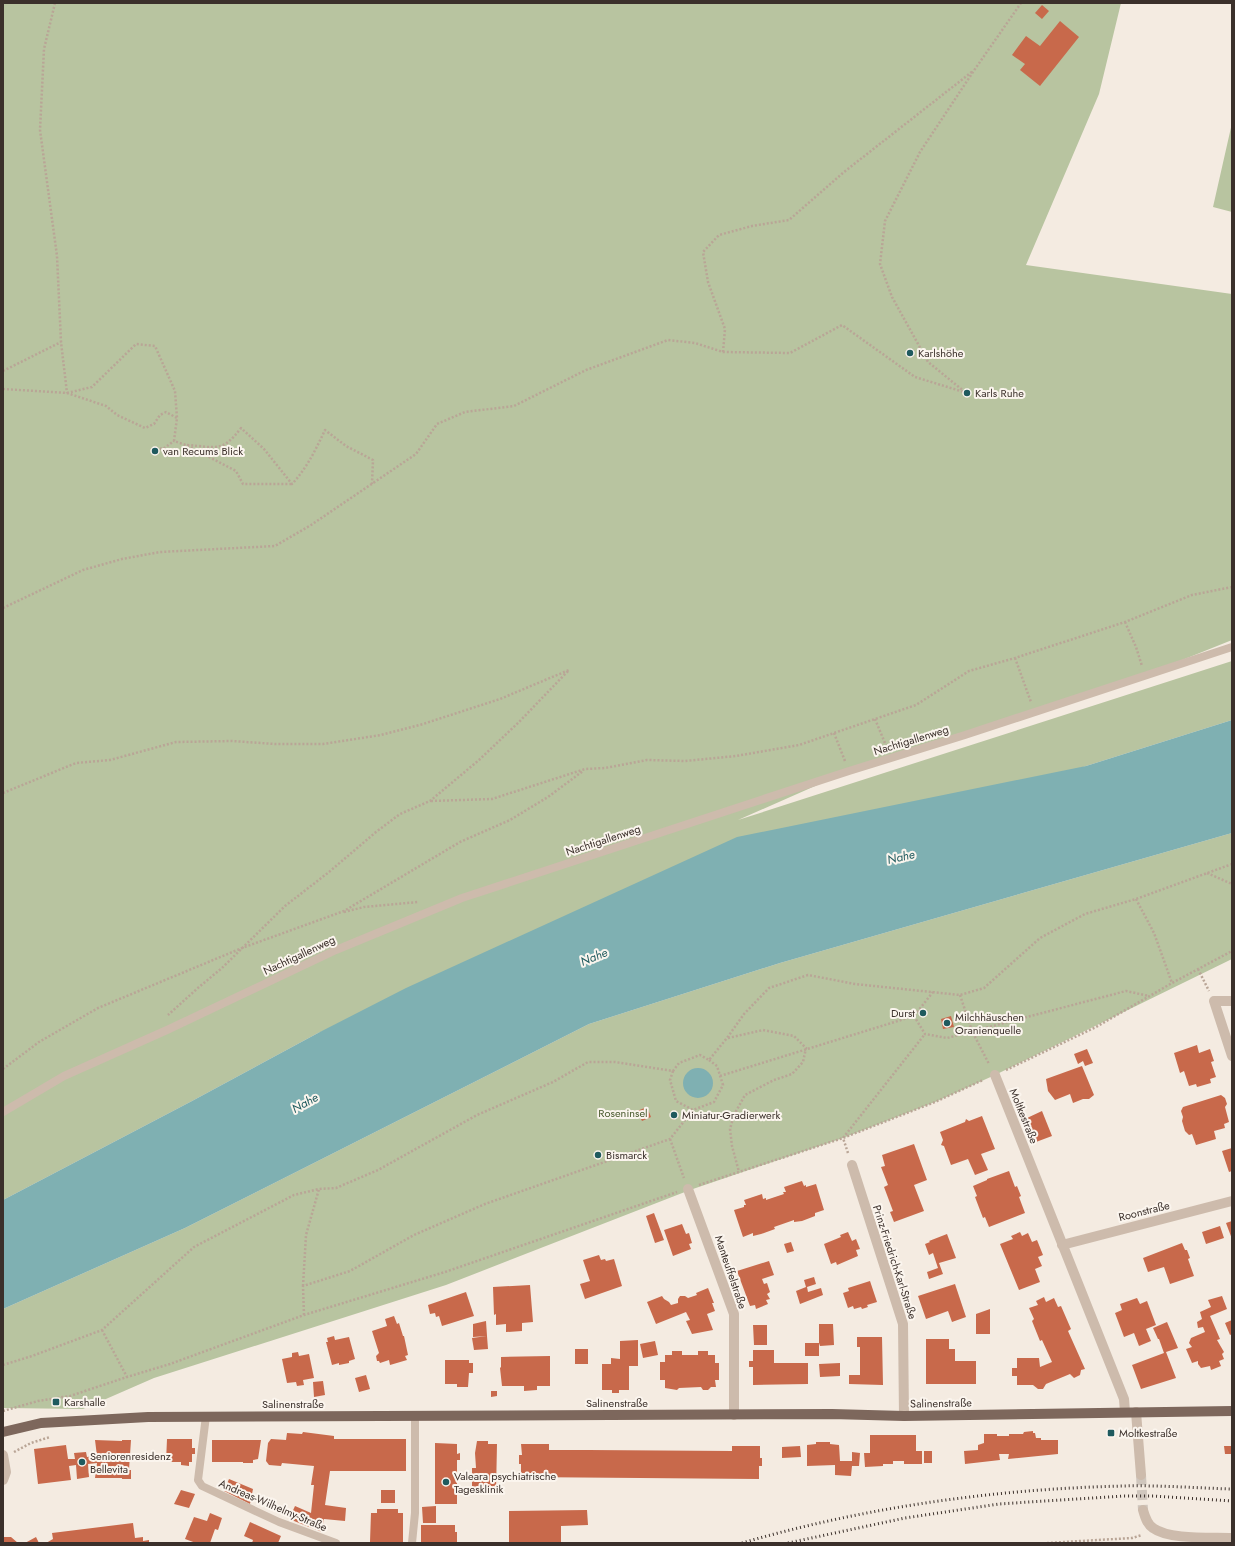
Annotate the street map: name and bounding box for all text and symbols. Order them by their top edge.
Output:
place label: Karlshöhe [918,345,964,361]
marker: Karlshöhe [905,348,915,358]
place label: Karls Ruhe [975,385,1024,401]
marker: Karls Ruhe [962,388,972,398]
place label: van Recums Blick [163,443,243,459]
marker: van Recums Blick [150,446,160,456]
street label: Nachtigallenweg [872,721,950,759]
street label: Nachtigallenweg [564,820,642,860]
water label: Nahe [885,845,917,869]
street label: Nachtigallenweg [260,931,338,979]
water label: Nahe [578,943,610,971]
place label: Durst [891,1005,915,1021]
marker: Durst [918,1008,928,1018]
place label: Milchhäuschen Oranienquelle [955,1009,1024,1038]
marker: Milchhäuschen Oranienquelle [942,1018,952,1028]
street label: Moltkestraße [1006,1086,1042,1146]
water label: Nahe [288,1088,322,1118]
park label: Roseninsel [598,1105,648,1121]
place label: Miniatur-Gradierwerk [682,1107,780,1123]
marker: Miniatur-Gradierwerk [669,1110,679,1120]
place label: Bismarck [606,1147,647,1163]
marker: Bismarck [593,1150,603,1160]
street label: Roonstraße [1117,1197,1171,1225]
street label: Prinz-Friedrich-Karl-Straße [869,1203,921,1321]
street label: Manteuffelstraße [711,1233,751,1311]
place label: Karshalle [64,1394,106,1410]
street label: Salinenstraße [910,1394,972,1412]
street label: Salinenstraße [586,1395,648,1411]
street label: Salinenstraße [262,1396,324,1412]
marker: Karshalle [51,1397,61,1407]
place label: Moltkestraße [1119,1425,1178,1441]
marker: Moltkestraße [1106,1428,1116,1438]
place label: Seniorenresidenz Bellevita [90,1448,171,1477]
marker: Seniorenresidenz Bellevita [77,1457,87,1467]
place label: Valeara psychiatrische Tagesklinik [454,1468,557,1497]
street label: Andreas-Wilhelmy-Straße [216,1475,330,1535]
marker: Valeara psychiatrische Tagesklinik [441,1477,451,1487]

